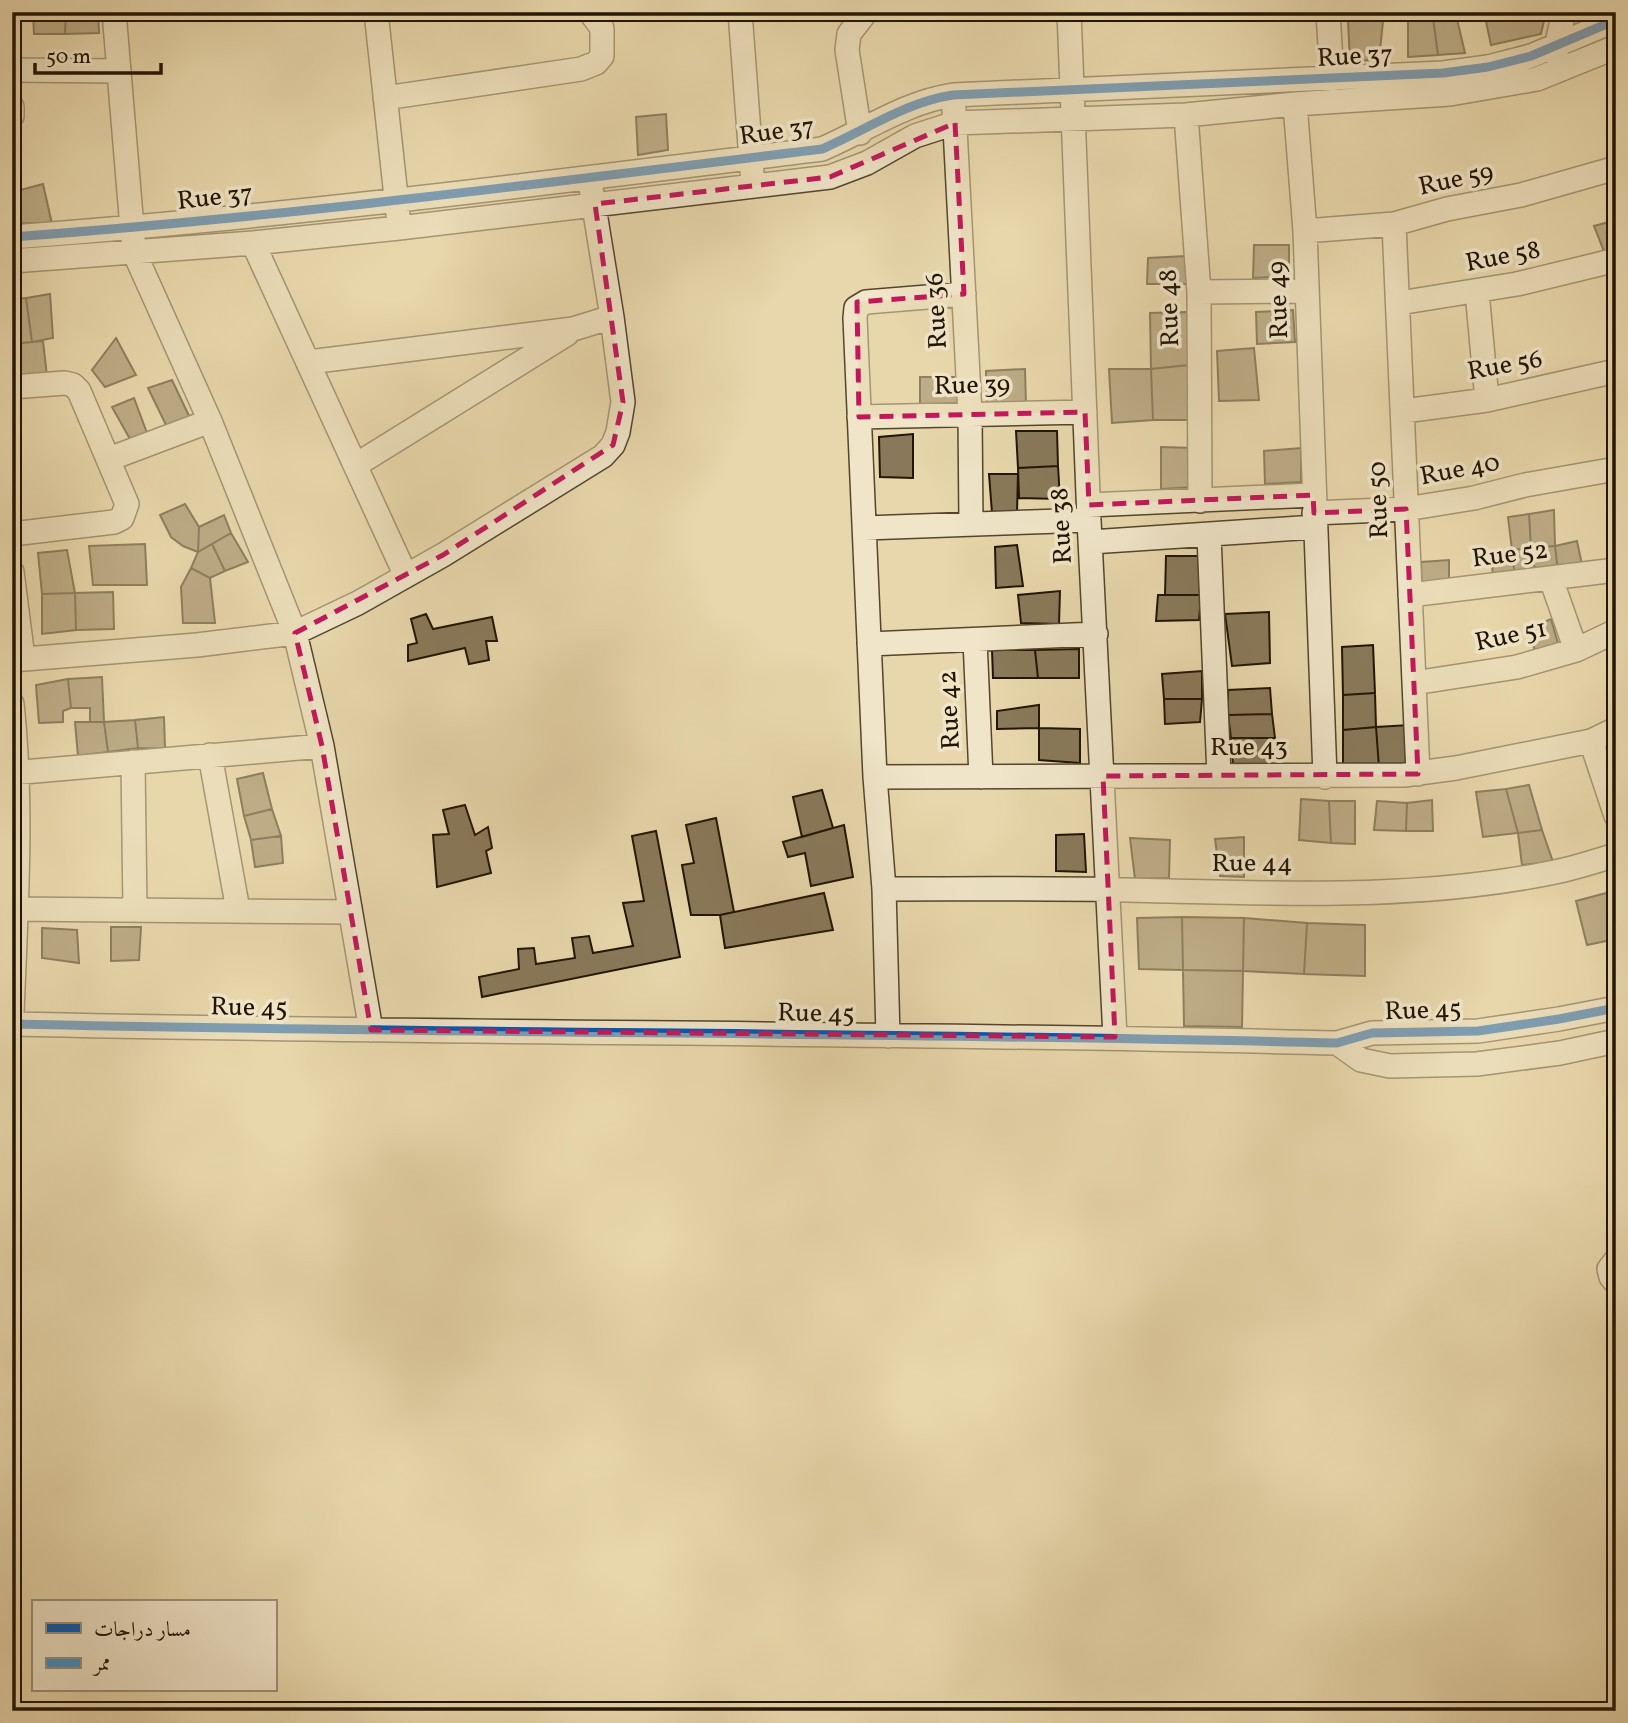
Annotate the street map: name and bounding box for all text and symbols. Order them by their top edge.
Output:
scale bar [35,32,161,76]
street label: Rue 37 [1316,37,1394,77]
text: 50 m [46,43,91,72]
street label: Rue 37 [737,109,817,155]
street label: Rue 59 [1415,155,1497,205]
street label: Rue 37 [175,176,255,220]
street label: Rue 58 [1462,232,1544,282]
street label: Rue 49 [1260,260,1298,340]
street label: Rue 48 [1151,268,1189,348]
street label: Rue 36 [917,272,957,350]
street label: Rue 56 [1465,342,1545,390]
street label: Rue 39 [934,367,1010,405]
street label: Rue 40 [1417,445,1503,495]
street label: Rue 50 [1360,461,1398,539]
street label: Rue 38 [1042,487,1082,565]
street label: Rue 52 [1470,532,1550,578]
street label: Rue 51 [1472,611,1550,661]
street label: Rue 42 [930,669,970,751]
street label: Rue 43 [1210,730,1288,766]
street label: Rue 44 [1211,846,1293,882]
street label: Rue 45 [210,989,288,1027]
street label: Rue 45 [1384,992,1462,1030]
street label: Rue 45 [777,995,855,1033]
legend [32,1600,276,1692]
text: مسار دراجات [94,1616,191,1645]
text: ممر [92,1650,111,1679]

